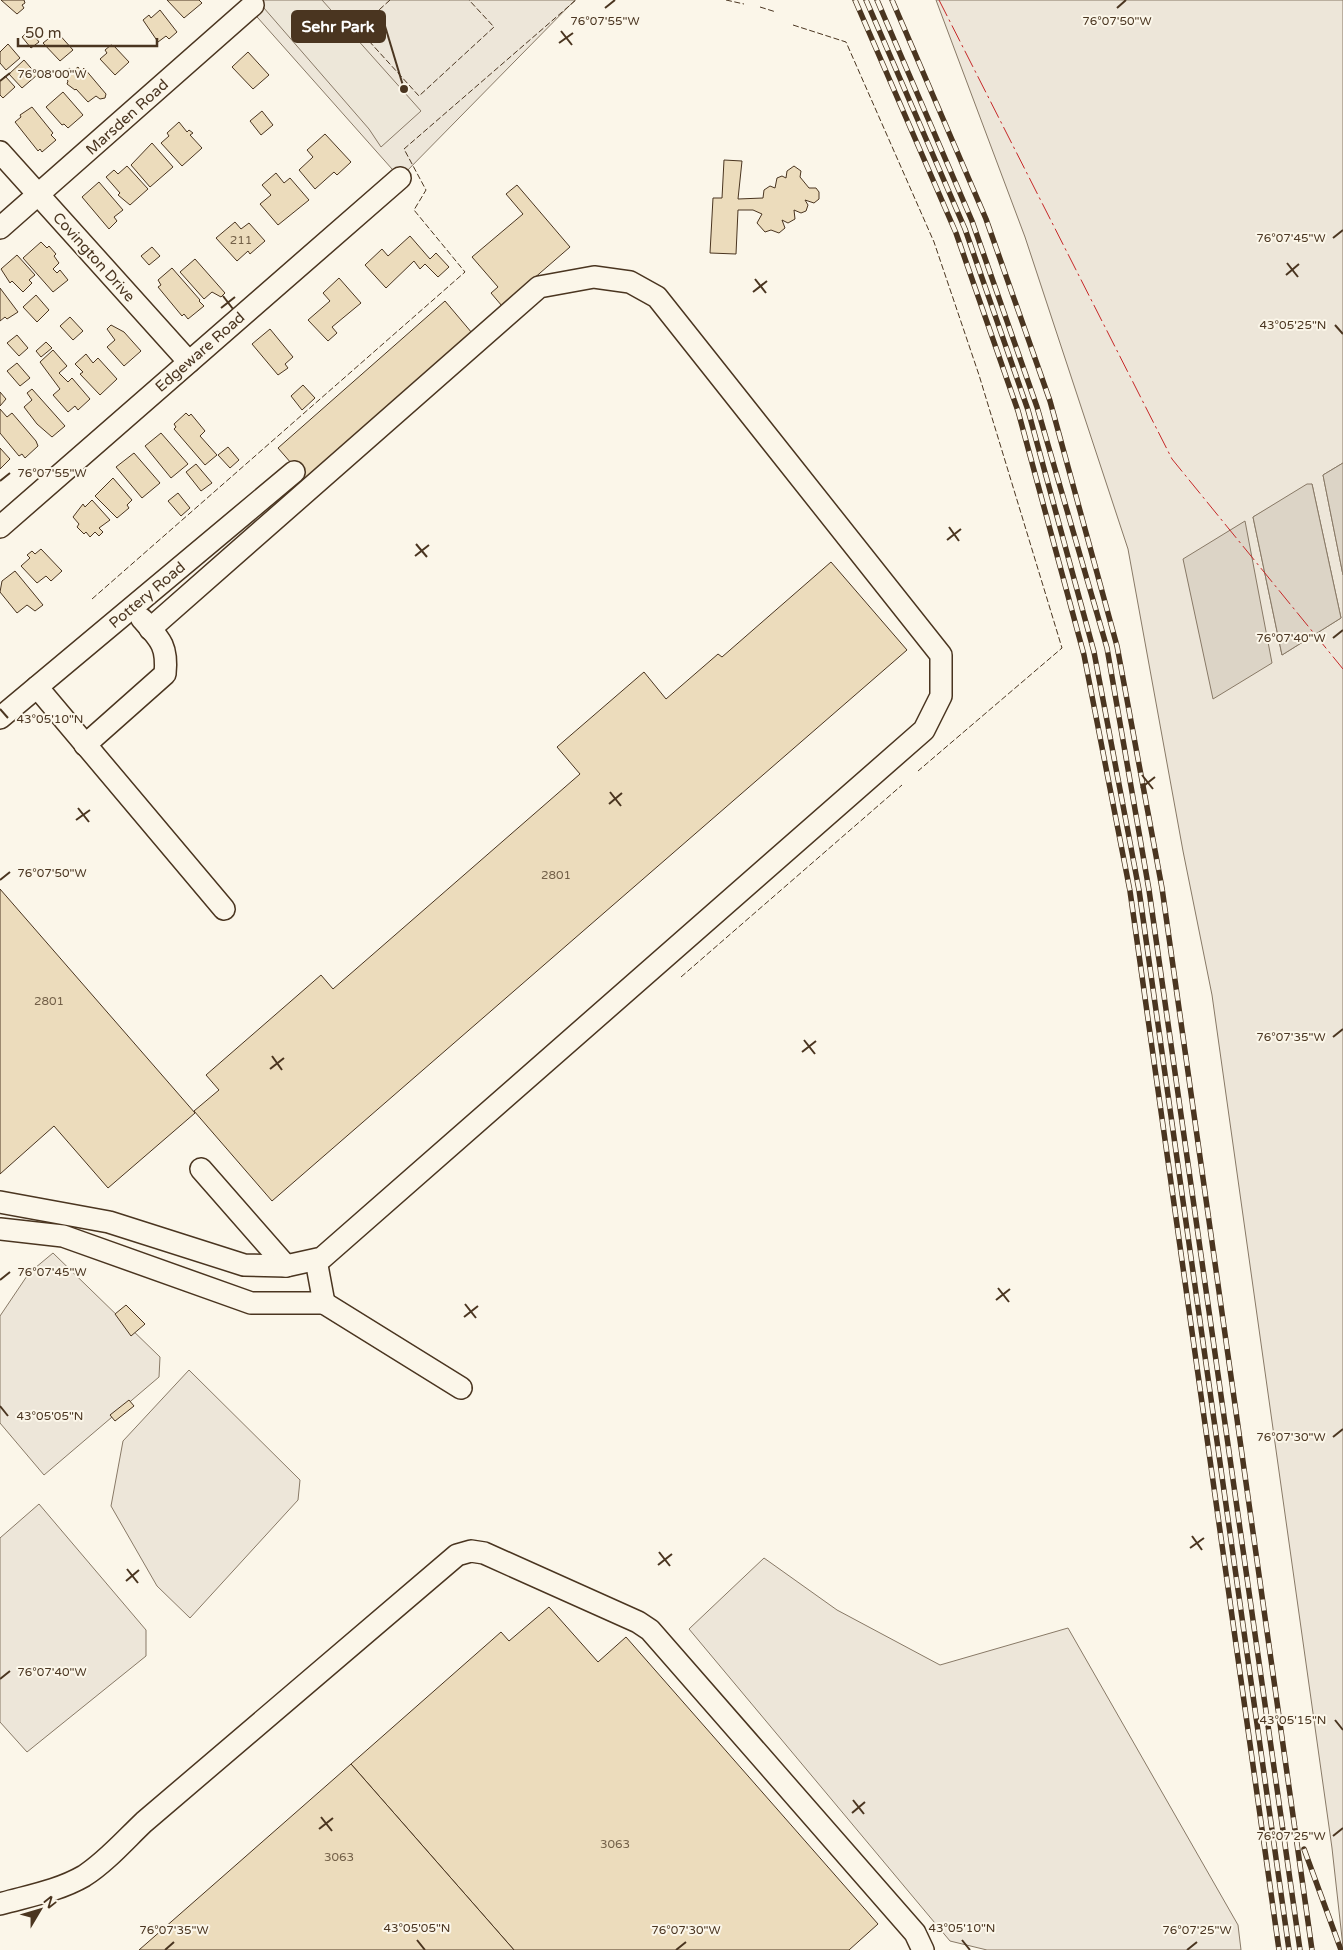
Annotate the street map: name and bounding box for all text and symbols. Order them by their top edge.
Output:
callout: Sehr Park [292,11,385,42]
text: 76°07'55"W [570,14,640,28]
text: 76°07'50"W [1082,14,1152,28]
scale bar [18,15,156,47]
text: Sehr Park [301,17,375,37]
text: 50 m [25,24,62,42]
text: 76°08'00"W [17,67,87,81]
street label: Marsden Road [82,75,172,159]
street label: Covington Drive [49,209,139,305]
text: 76°07'45"W [1256,231,1326,245]
house number: 211 [230,233,252,247]
street label: Edgeware Road [152,308,248,396]
text: 43°05'25"N [1260,318,1327,332]
text: 76°07'55"W [17,466,87,480]
street label: Pottery Road [105,558,189,632]
text: 76°07'40"W [1256,631,1326,645]
text: 43°05'10"N [17,712,84,726]
text: 76°07'50"W [17,866,87,880]
house number: 2801 [541,868,571,882]
house number: 2801 [34,994,64,1008]
text: 76°07'35"W [1256,1030,1326,1044]
text: 76°07'45"W [17,1265,87,1279]
text: 43°05'05"N [17,1409,84,1423]
text: 76°07'30"W [1256,1430,1326,1444]
text: 76°07'40"W [17,1665,87,1679]
text: 43°05'15"N [1260,1713,1327,1727]
text: 76°07'25"W [1256,1829,1326,1843]
house number: 3063 [600,1837,630,1851]
house number: 3063 [324,1850,354,1864]
north arrow [15,1885,65,1935]
text: N [40,1893,60,1912]
text: 43°05'05"N [384,1921,451,1935]
text: 43°05'10"N [929,1921,996,1935]
text: 76°07'35"W [139,1923,209,1937]
text: 76°07'30"W [651,1923,721,1937]
text: 76°07'25"W [1162,1923,1232,1937]

